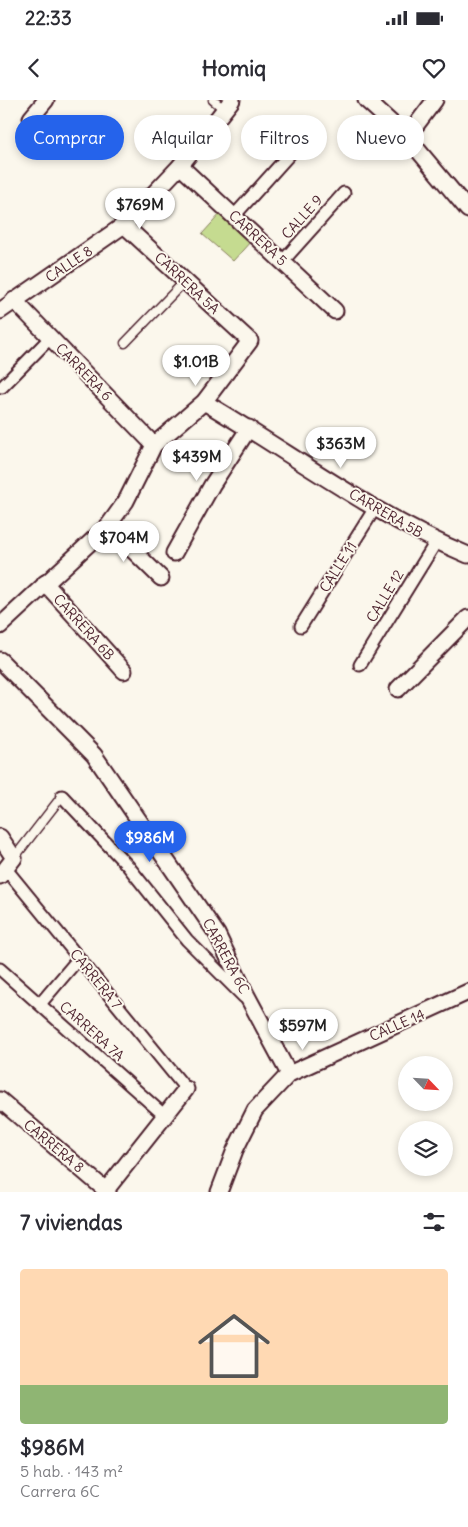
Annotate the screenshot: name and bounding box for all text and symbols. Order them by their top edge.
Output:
text: 22:33 [25,6,72,30]
icon: back [20,54,48,82]
text: Homiq [202,54,266,82]
icon: heart [420,54,448,82]
chip: Comprar [15,115,124,160]
chip: Alquilar [134,115,231,160]
chip: Filtros [241,115,327,160]
chip: Nuevo [337,115,424,160]
pin: $769M [105,188,175,230]
street label: CALLE 9 [278,191,326,243]
text: $769M [116,194,164,214]
street label: CARRERA 5 [225,206,291,270]
street label: CALLE 8 [42,242,96,286]
street label: CARRERA 5A [151,248,223,318]
street label: CARRERA 6 [52,339,116,405]
pin: $1.01B [155,344,237,387]
text: $1.01B [173,351,219,371]
pin: $363M [306,426,376,469]
text: $363M [316,433,366,453]
pin: $439M [162,440,232,482]
text: $439M [172,446,222,466]
street label: CARRERA 5B [346,485,426,541]
pin: $704M [89,520,159,563]
text: $704M [99,527,149,547]
street label: CALLE 11 [315,538,361,596]
street label: CALLE 12 [362,566,408,626]
street label: CARRERA 6B [50,590,118,664]
pin: $986M [115,820,185,863]
text: $986M [125,827,175,847]
street label: CARRERA 6C [199,915,253,997]
street label: CARRERA 7 [66,945,126,1013]
street label: CARRERA 7A [56,997,128,1065]
street label: CALLE 14 [367,1005,427,1045]
pin: $597M [268,1008,338,1051]
text: $597M [279,1015,327,1035]
north arrow [398,1056,452,1111]
map controls [398,1056,453,1176]
street label: CARRERA 8 [20,1115,88,1177]
button: layers [398,1121,453,1176]
icon: filters [420,1208,448,1236]
text: 7 viviendas [20,1209,122,1236]
icon: home [189,1301,279,1391]
text: $986M [20,1434,85,1461]
text: 5 hab. · 143 m² [20,1461,123,1481]
text: Carrera 6C [20,1481,100,1501]

